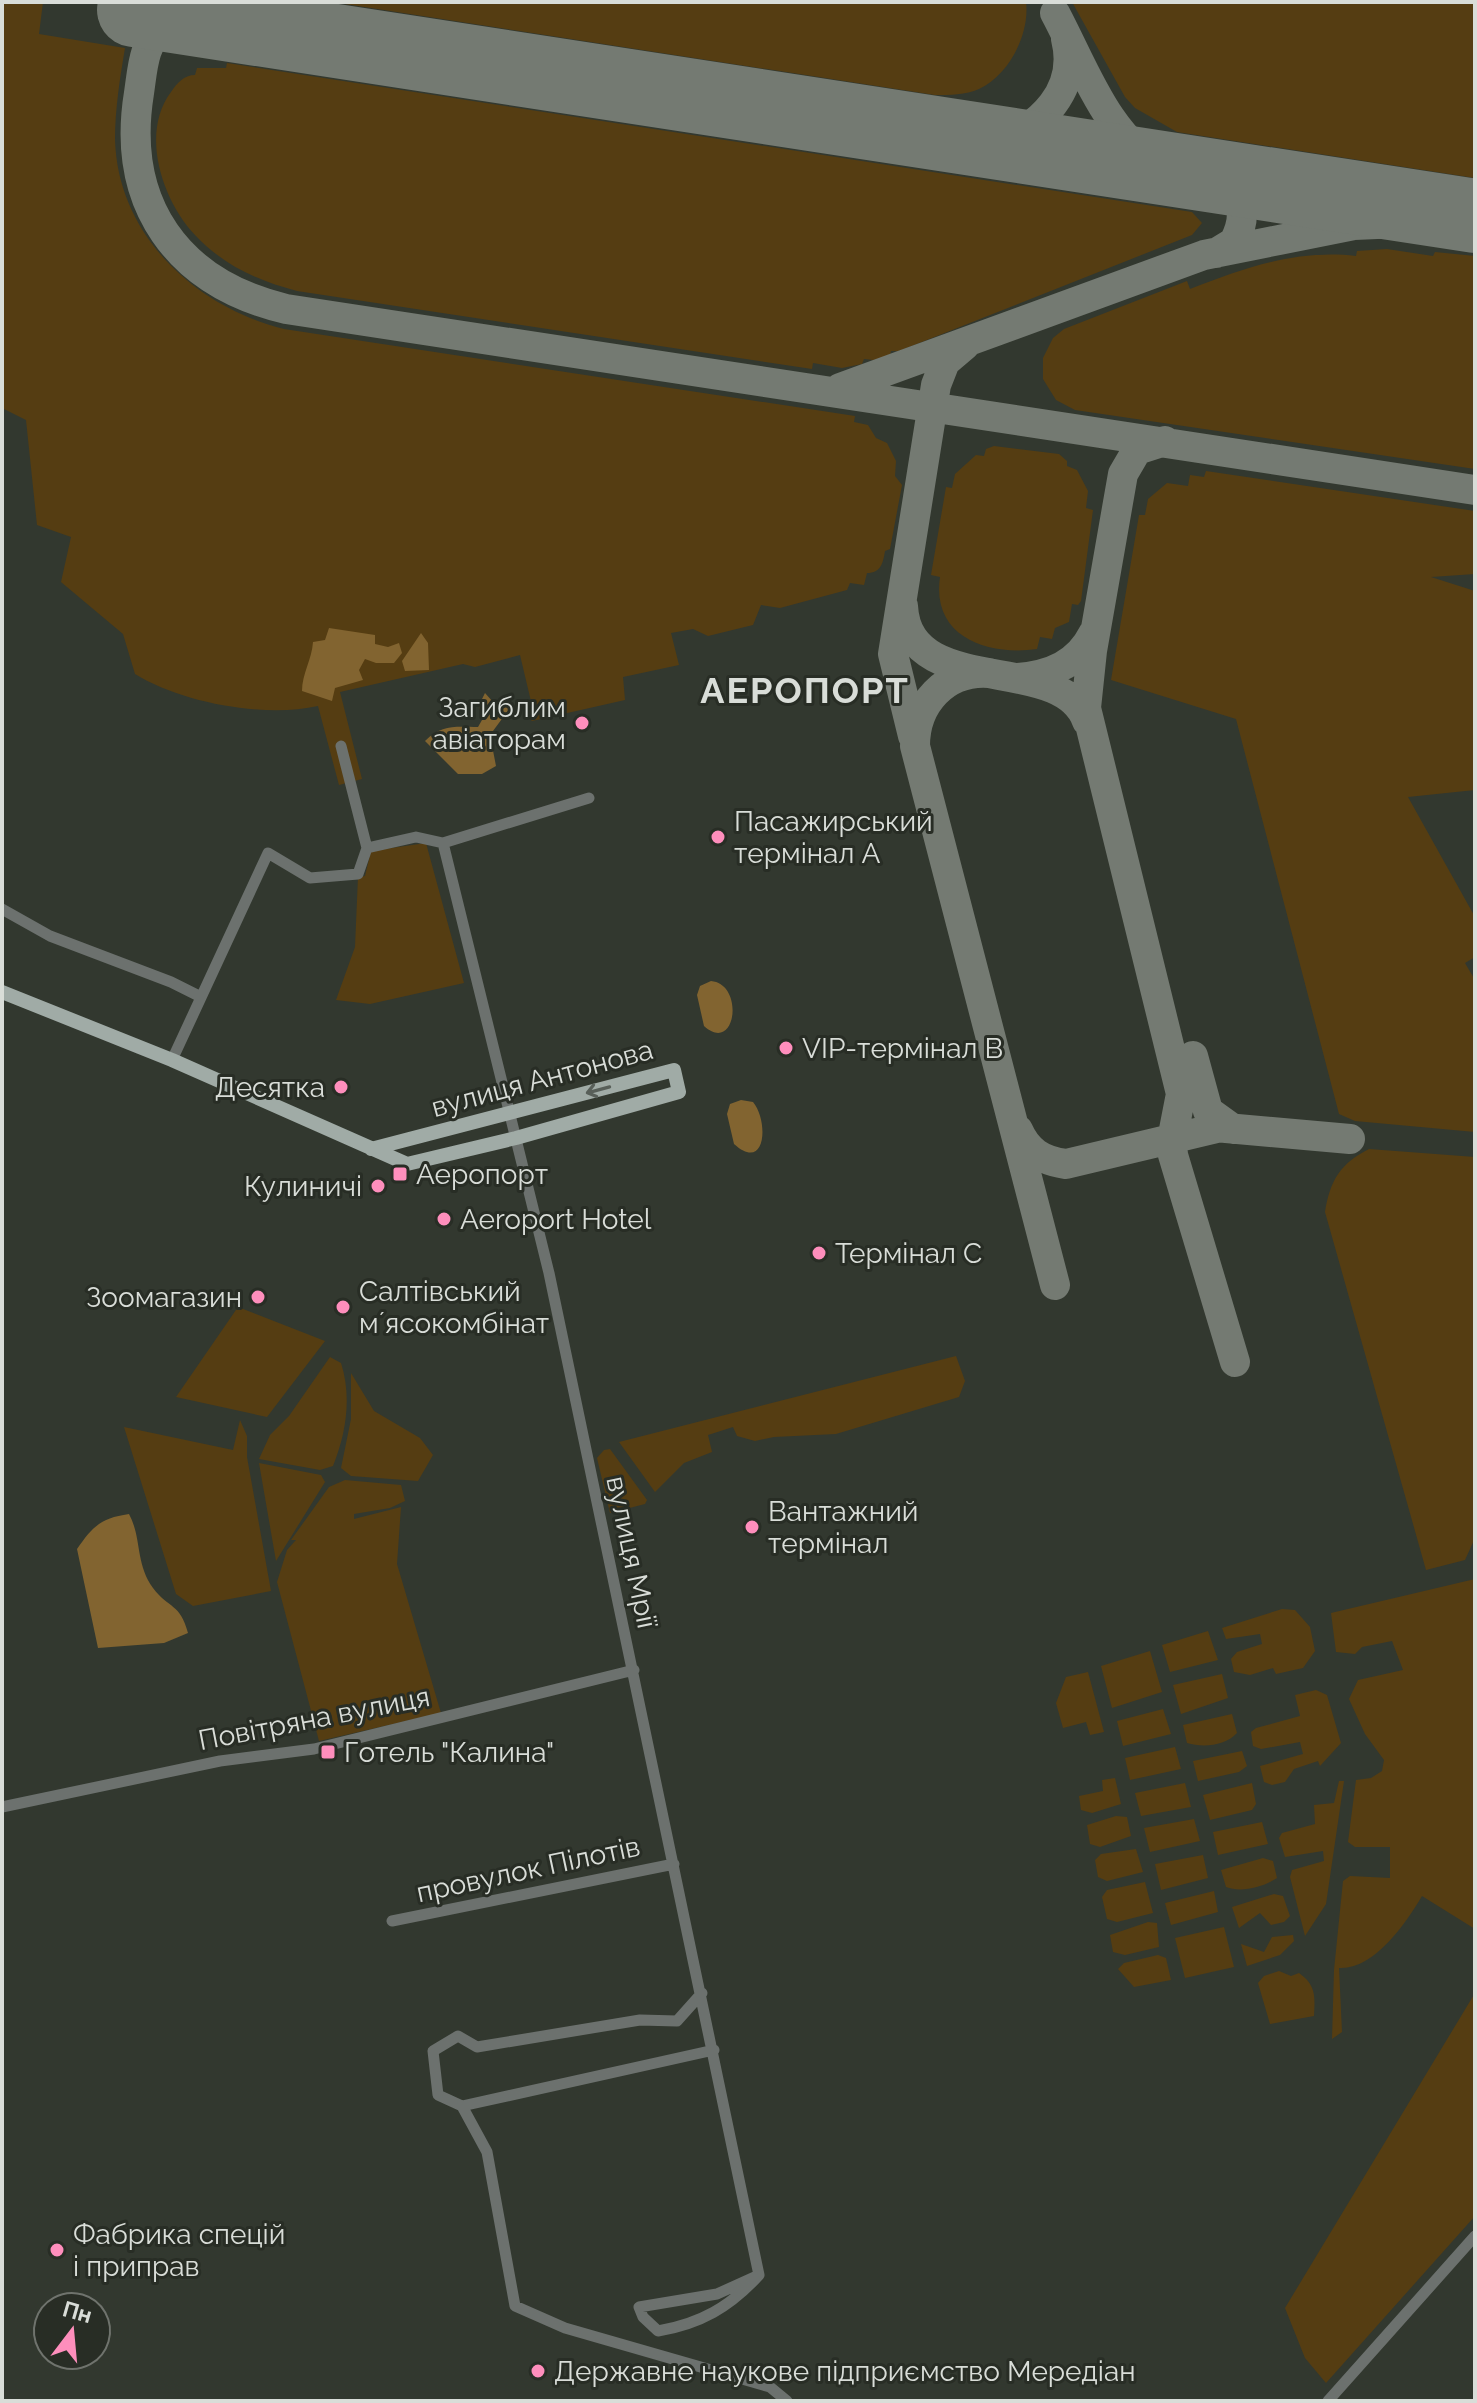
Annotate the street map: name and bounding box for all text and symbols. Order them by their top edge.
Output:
district label: АЕРОПОРТ [700,669,910,711]
place label: Загиблим авіаторам [432,691,566,756]
marker: Загиблим авіаторам [573,714,591,732]
place label: Пасажирський термінал A [734,805,933,870]
marker: Пасажирський термінал A [709,828,727,846]
place label: VIP-термінал B [802,1032,1003,1065]
street label: вулиця Антонова [428,1033,657,1124]
marker: VIP-термінал B [777,1039,795,1057]
place label: Десятка [215,1071,325,1104]
marker: Десятка [332,1078,350,1096]
one-way arrow [586,1084,612,1099]
place label: Аеропорт [416,1158,548,1191]
marker: Аеропорт [391,1165,409,1183]
place label: Кулиничі [244,1170,362,1203]
marker: Кулиничі [369,1177,387,1195]
place label: Aeroport Hotel [460,1203,652,1236]
marker: Aeroport Hotel [435,1210,453,1228]
place label: Термінал C [835,1237,982,1270]
marker: Термінал C [810,1244,828,1262]
place label: Салтівський мʼясокомбінат [359,1275,549,1340]
place label: Зоомагазин [86,1281,242,1314]
marker: Зоомагазин [249,1288,267,1306]
marker: Салтівський мʼясокомбінат [334,1298,352,1316]
street label: вулиця Мрії [599,1473,664,1631]
place label: Вантажний термінал [768,1495,918,1560]
marker: Вантажний термінал [743,1518,761,1536]
street label: Повітряна вулиця [196,1680,433,1757]
place label: Готель "Калина" [344,1736,554,1769]
marker: Готель "Калина" [319,1743,337,1761]
street label: провулок Пілотів [413,1830,643,1909]
place label: Фабрика спецій і приправ [73,2218,285,2283]
marker: Фабрика спецій і приправ [48,2241,66,2259]
north arrow [32,2291,112,2371]
text: Пн [60,2295,95,2328]
place label: Державне наукове підприємство Мередіан [554,2355,1135,2388]
marker: Державне наукове підприємство Мередіан [529,2362,547,2380]

